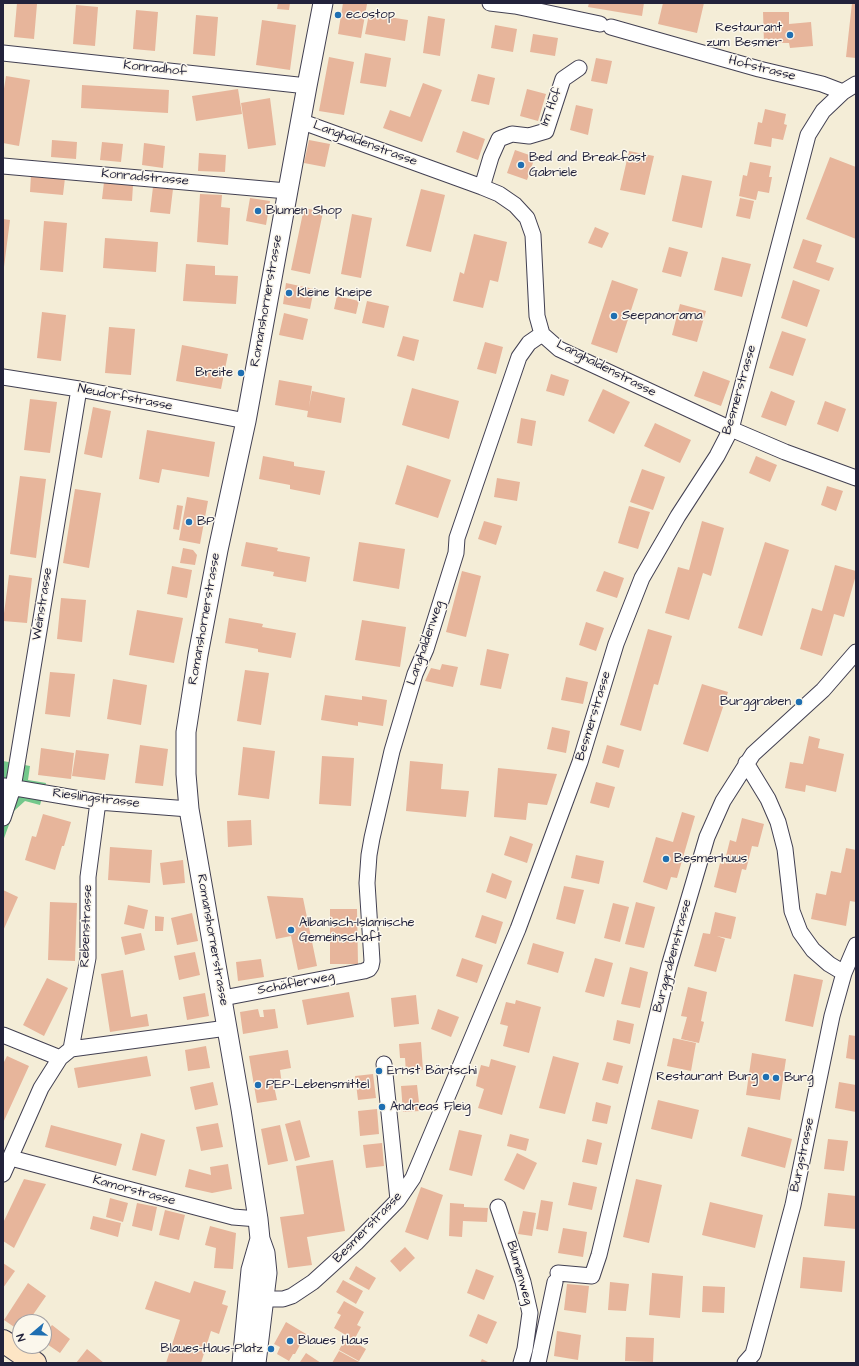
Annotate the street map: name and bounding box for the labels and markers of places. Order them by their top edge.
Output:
place label: ecostop [346,7,395,23]
marker: ecostop [333,10,343,20]
place label: Restaurant zum Besmer [707,20,782,51]
marker: Restaurant zum Besmer [785,30,795,40]
place label: Bed and Breakfast Gabriele [529,150,646,181]
marker: Bed and Breakfast Gabriele [516,160,526,170]
place label: Blumen Shop [266,203,342,219]
marker: Blumen Shop [253,206,263,216]
place label: Kleine Kneipe [297,285,372,301]
marker: Kleine Kneipe [284,288,294,298]
place label: Seepanorama [622,308,703,324]
marker: Seepanorama [609,311,619,321]
place label: Breite [195,365,233,381]
marker: Breite [236,368,246,378]
place label: BP [197,514,215,530]
marker: BP [184,517,194,527]
place label: Burggraben [720,694,791,710]
marker: Burggraben [794,697,804,707]
place label: Besmerhuus [674,851,747,867]
marker: Besmerhuus [661,854,671,864]
place label: Albanisch-Islamische Gemeinschaft [299,915,414,946]
marker: Albanisch-Islamische Gemeinschaft [286,925,296,935]
place label: Ernst Bärtschi [387,1063,477,1079]
marker: Ernst Bärtschi [374,1066,384,1076]
place label: Restaurant Burg [656,1069,758,1085]
place label: Burg [784,1070,814,1086]
marker: Restaurant Burg [761,1072,771,1082]
marker: Burg [771,1073,781,1083]
place label: PEP-Lebensmittel [266,1077,369,1093]
marker: PEP-Lebensmittel [253,1080,263,1090]
place label: Andreas Fleig [390,1099,471,1115]
marker: Andreas Fleig [377,1102,387,1112]
place label: Blaues Haus [298,1333,369,1349]
marker: Blaues Haus [285,1336,295,1346]
place label: Blaues-Haus-Platz [161,1341,263,1357]
marker: Blaues-Haus-Platz [266,1344,276,1354]

